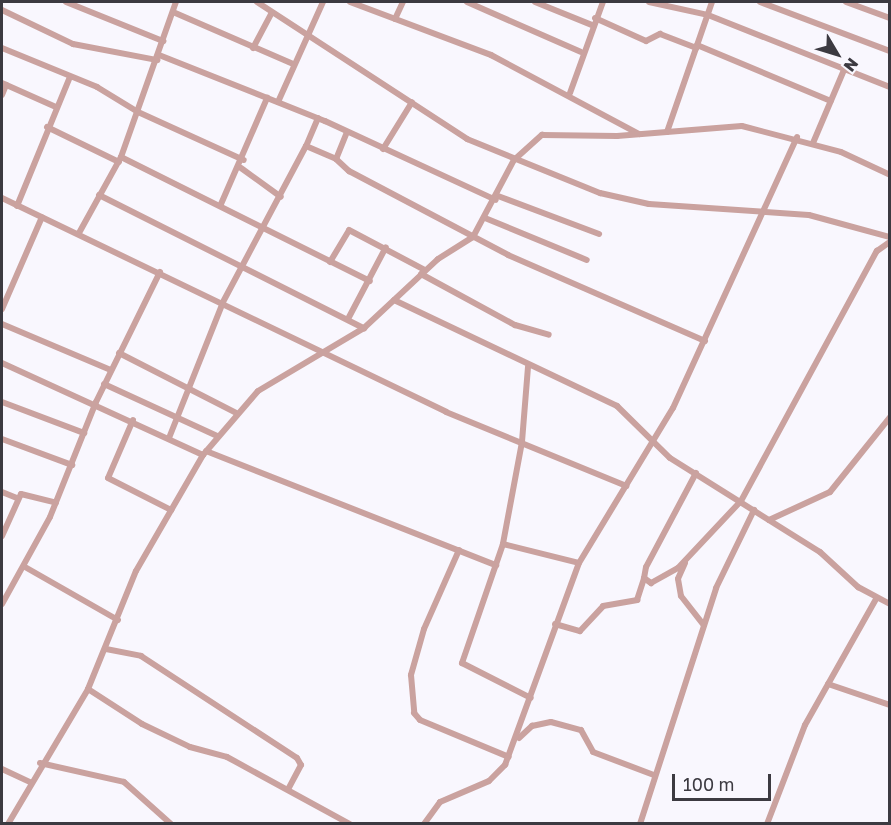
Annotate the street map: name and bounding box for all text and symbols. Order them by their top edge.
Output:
north arrow [807,24,867,84]
text: N [840,54,863,76]
scale bar [675,762,774,800]
text: 100 m [683,773,734,795]

